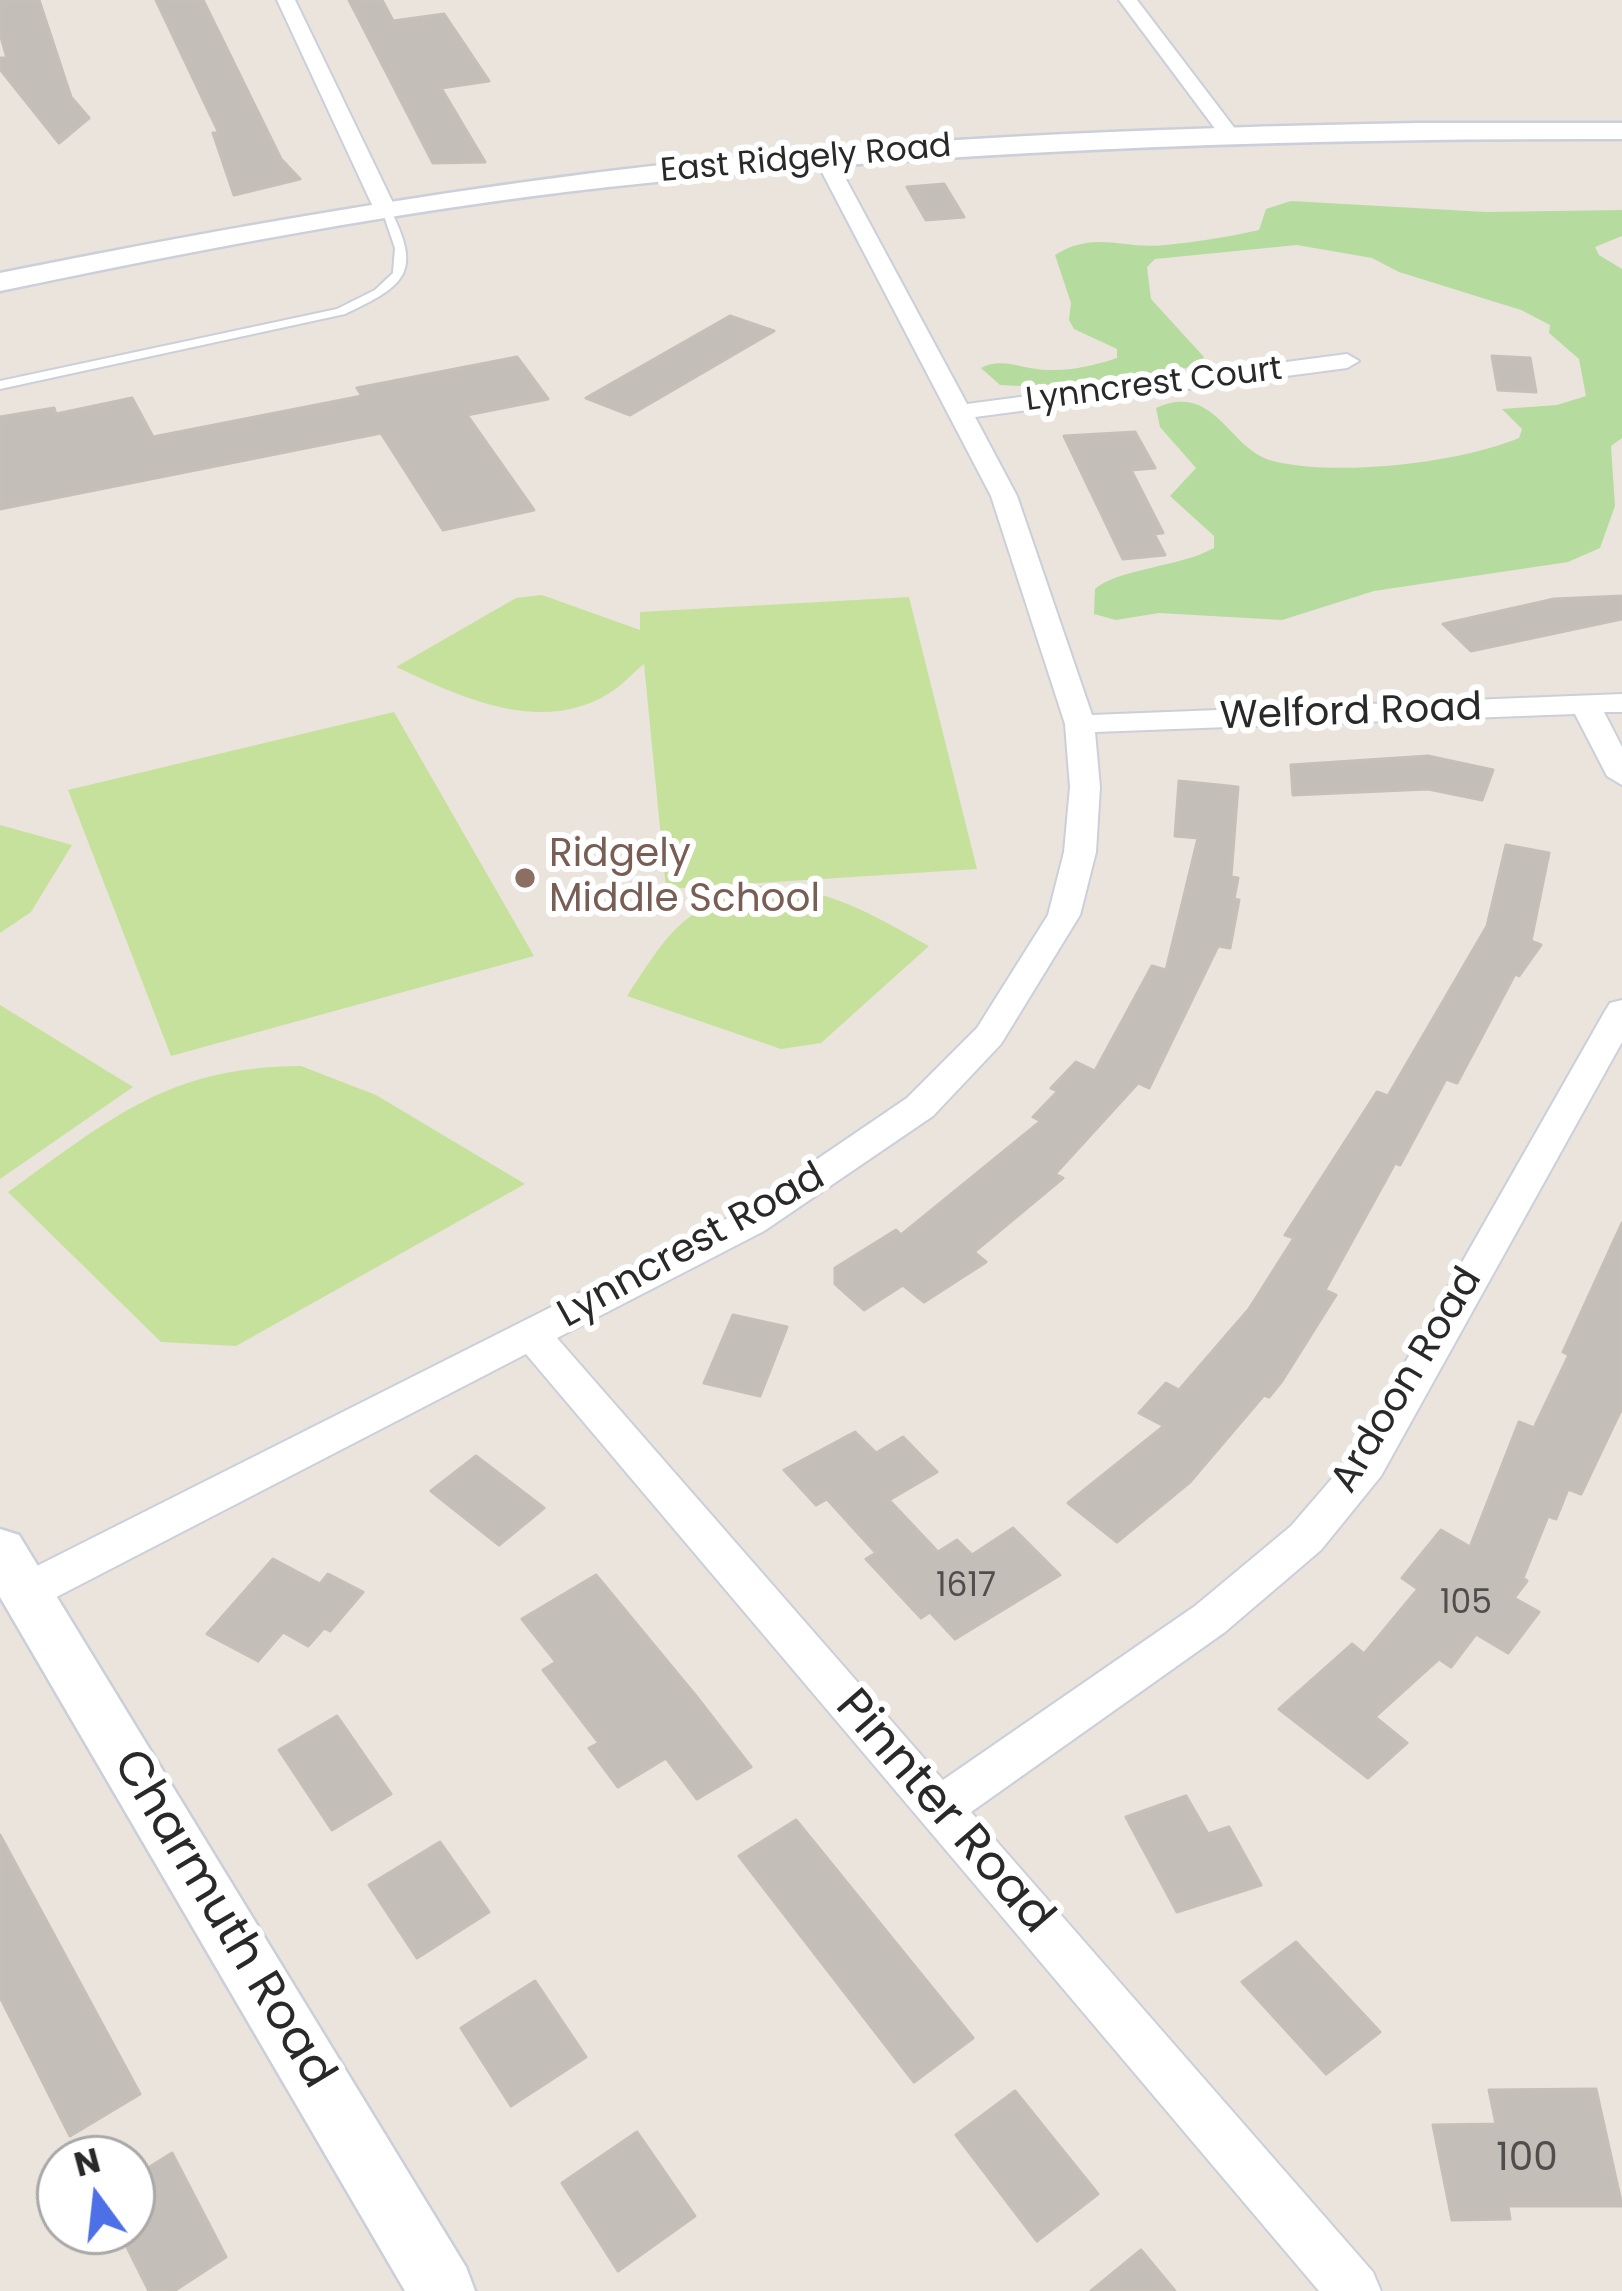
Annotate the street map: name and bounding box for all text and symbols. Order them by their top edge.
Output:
street label: East Ridgely Road [659,128,953,192]
street label: Lynncrest Court [1024,351,1284,421]
street label: Welford Road [1219,686,1483,742]
place label: Ridgely Middle School [549,833,820,924]
marker: Ridgely Middle School [512,865,538,891]
street label: Lynncrest Road [551,1154,833,1340]
street label: Ardoon Road [1323,1260,1493,1502]
house number: 1617 [936,1568,996,1608]
house number: 105 [1440,1585,1492,1625]
street label: Pinnter Road [822,1679,1064,1947]
street label: Charmuth Road [98,1741,346,2099]
north arrow [36,2135,156,2255]
text: N [69,2137,105,2189]
house number: 100 [1496,2137,1558,2183]

